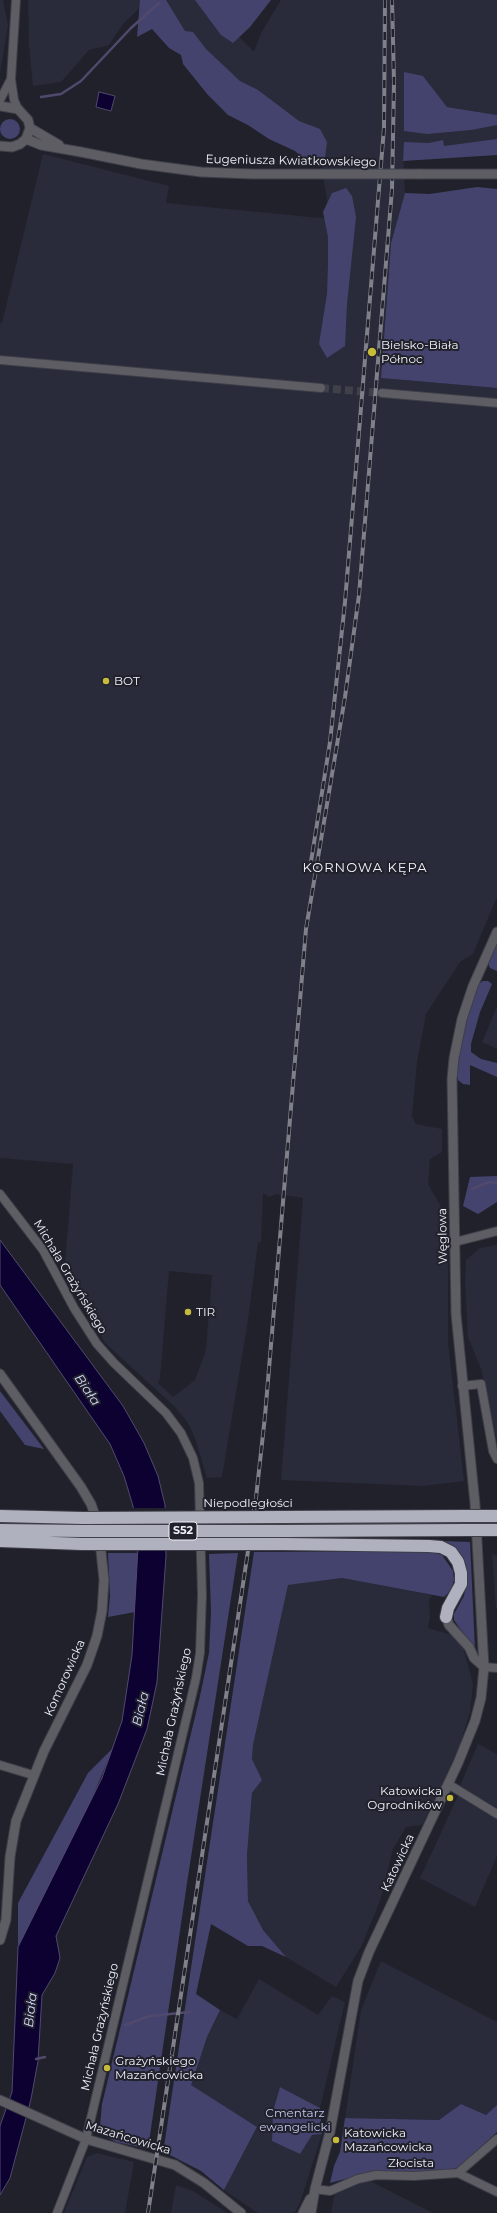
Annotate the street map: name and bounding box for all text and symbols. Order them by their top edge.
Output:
street label: Eugeniusza Kwiatkowskiego [205,152,377,170]
place label: Bielsko-Biała Północ [381,338,459,366]
marker: Bielsko-Biała Północ [366,346,378,358]
place label: BOT [114,674,140,688]
marker: BOT [101,676,111,686]
district label: KORNOWA KĘPA [303,860,427,876]
street label: Węglowa [435,1208,451,1264]
street label: Michała Grażyńskiego [30,1217,110,1337]
place label: TIR [196,1305,215,1319]
marker: TIR [183,1307,193,1317]
water label: Biała [71,1371,103,1409]
street label: Niepodległości [203,1496,293,1510]
road number: S52 [169,1522,197,1540]
street label: Komorowicka [42,1637,88,1719]
street label: Michała Grażyńskiego [153,1647,195,1777]
water label: Biała [129,1690,153,1728]
place label: Katowicka Ogrodników [367,1784,442,1812]
marker: Katowicka Ogrodników [445,1793,455,1803]
street label: Katowicka [378,1832,418,1894]
street label: Michała Grażyńskiego [78,1962,122,2092]
water label: Biała [21,1992,41,2028]
place label: Grażyńskiego Mazańcowicka [115,2054,203,2082]
marker: Grażyńskiego Mazańcowicka [102,2063,112,2073]
park label: Cmentarz ewangelicki [259,2106,331,2134]
street label: Mazańcowicka [84,2118,172,2158]
place label: Katowicka Mazańcowicka [344,2126,432,2154]
marker: Katowicka Mazańcowicka [331,2135,341,2145]
street label: Złocista [388,2156,434,2170]

